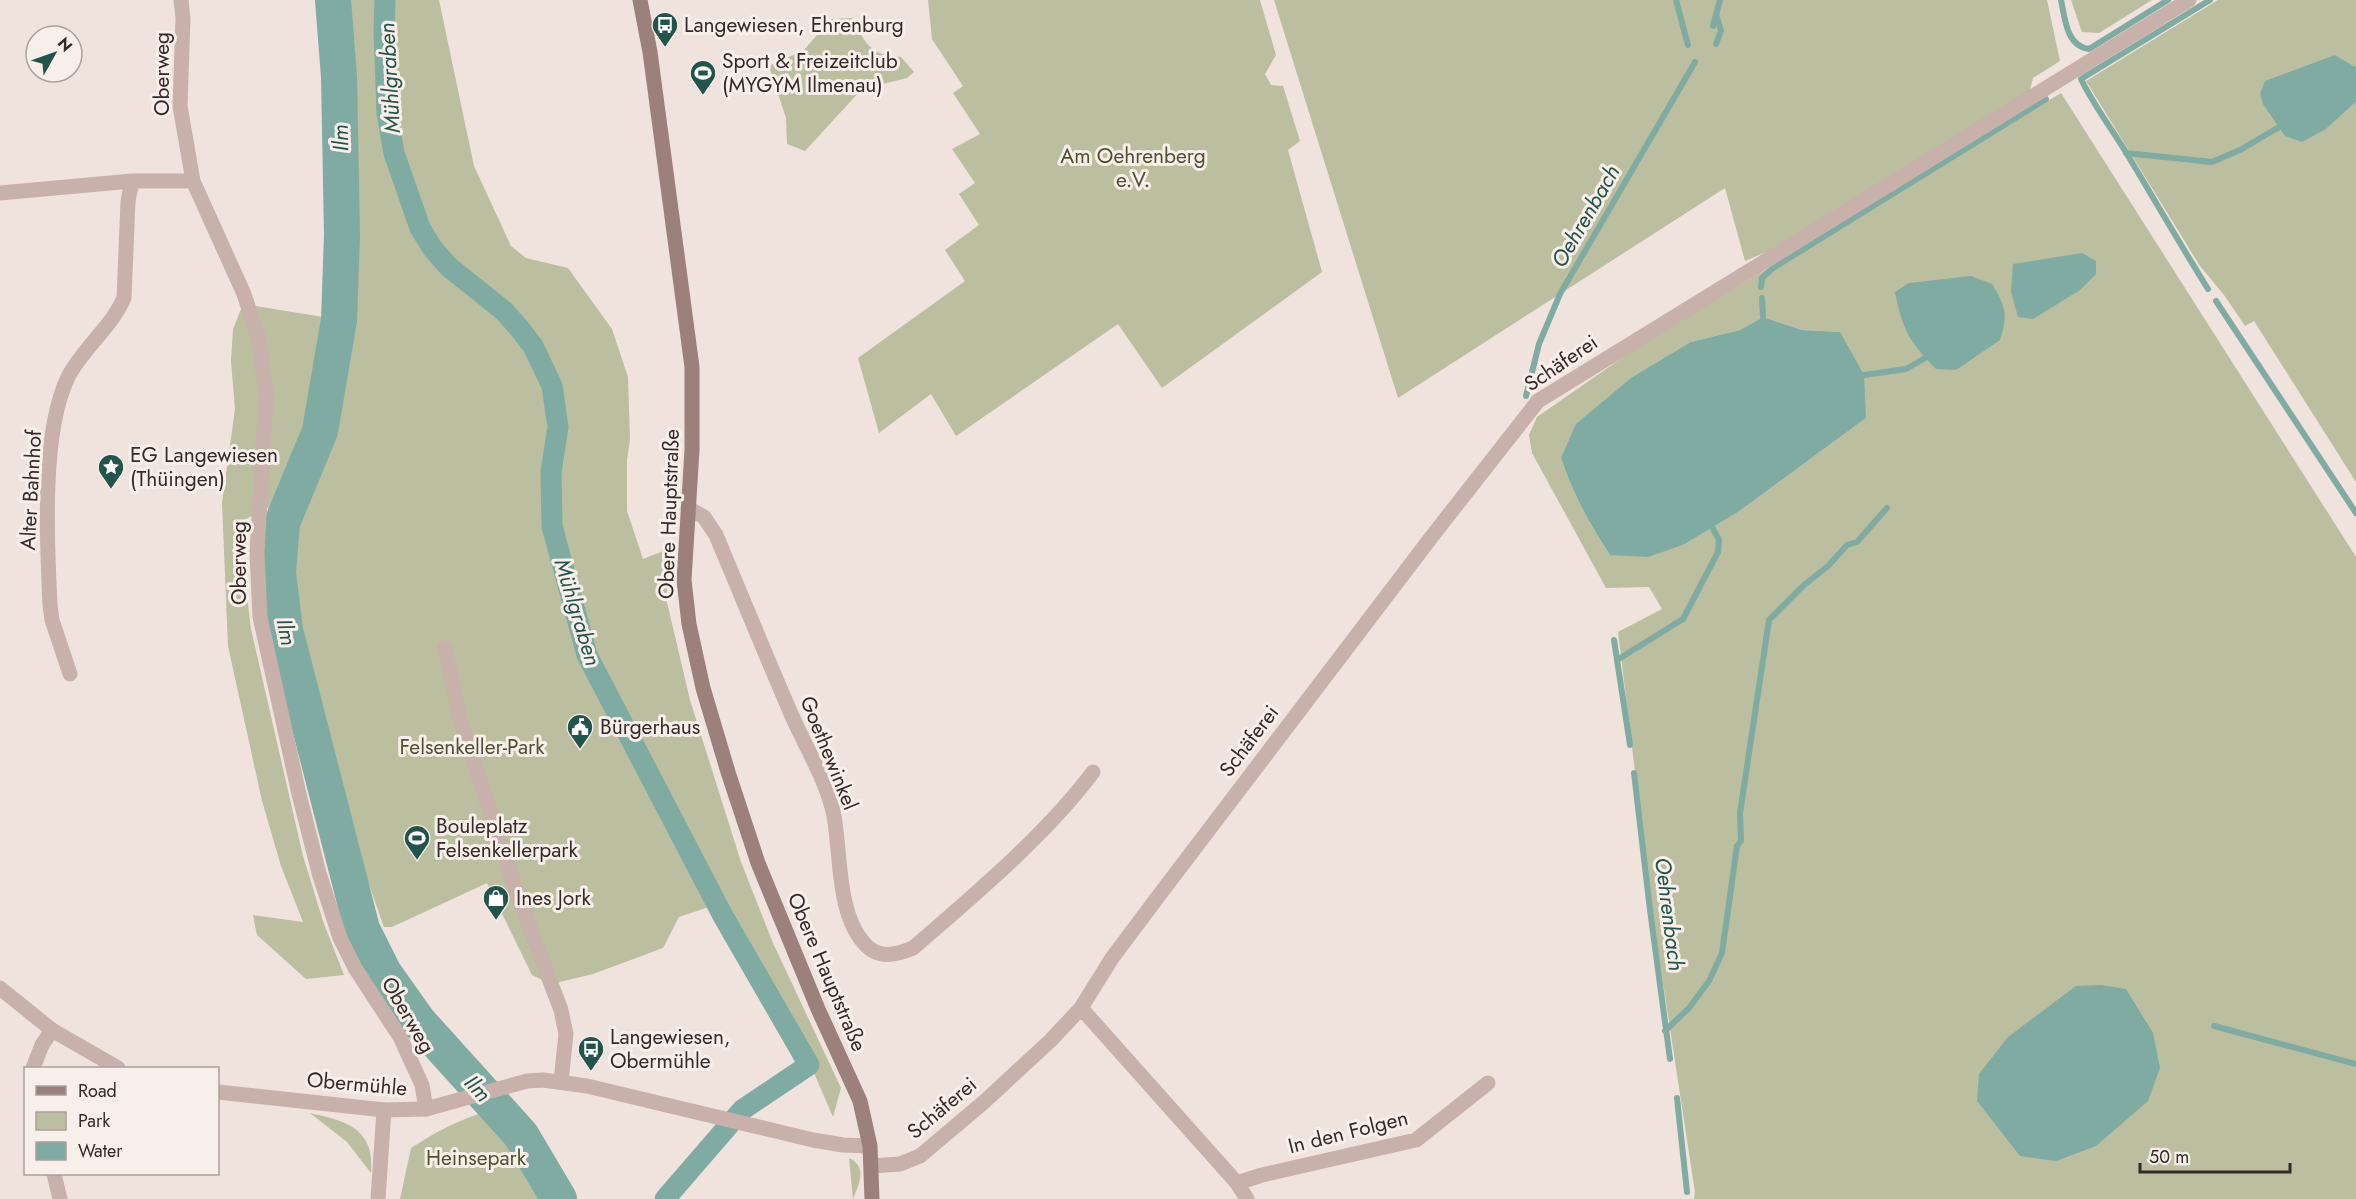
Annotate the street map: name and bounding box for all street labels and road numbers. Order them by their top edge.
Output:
street label: Oberweg [147,32,177,116]
street label: Schäferei [1518,327,1604,399]
street label: Alter Bahnhof [13,428,49,551]
street label: Obere Hauptstraße [651,428,687,599]
street label: Oberweg [224,521,254,605]
street label: Goethewinkel [793,692,865,814]
street label: Schäferei [1212,699,1286,783]
street label: Obere Hauptstraße [780,888,874,1056]
street label: Oberweg [374,971,442,1059]
street label: Obermühle [306,1065,409,1103]
street label: Schäferei [901,1070,983,1146]
street label: In den Folgen [1285,1103,1411,1161]

